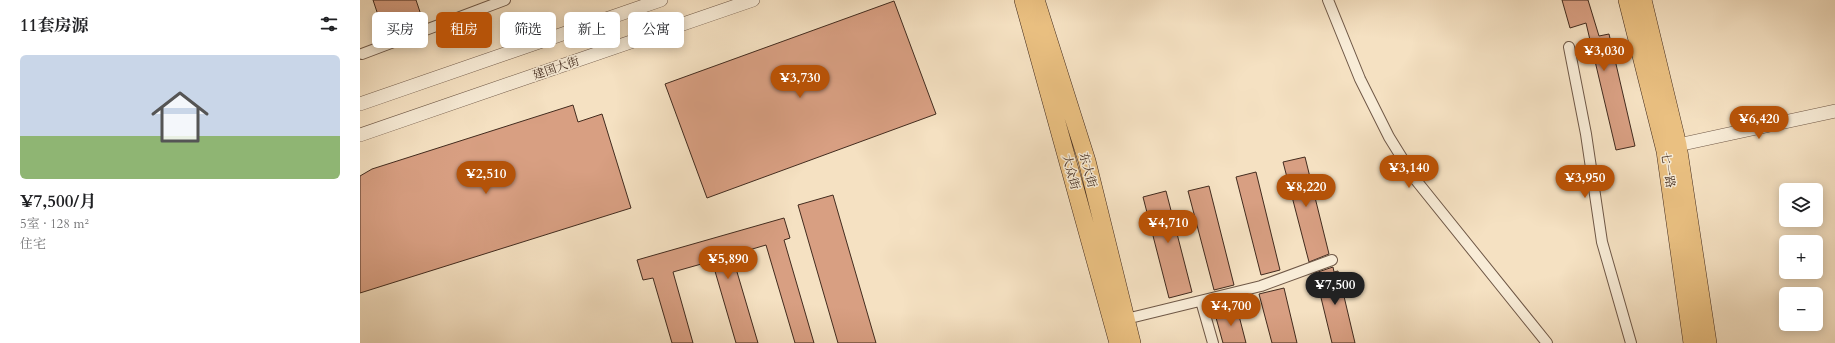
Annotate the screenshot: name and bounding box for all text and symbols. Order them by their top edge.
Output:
chip: 买房 [372,12,428,48]
chip: 租房 [436,12,492,48]
chip: 筛选 [500,12,556,48]
chip: 新上 [564,12,620,48]
chip: 公寓 [628,12,684,48]
icon: filters [318,13,340,35]
text: 11套房源 [20,14,88,37]
pin: ¥3,030 [1571,38,1637,72]
text: ¥3,030 [1584,42,1624,60]
street label: 建国大街 [531,52,582,83]
pin: ¥3,730 [767,65,833,99]
text: ¥3,730 [780,69,820,87]
icon: home [144,81,216,153]
pin: ¥6,420 [1726,106,1792,140]
text: ¥6,420 [1739,110,1779,128]
street label: 东大街 [1076,151,1101,190]
street label: 七一路 [1657,151,1679,189]
street label: 大众街 [1059,153,1084,192]
pin: ¥3,140 [1376,155,1442,189]
text: ¥3,140 [1389,159,1429,177]
pin: ¥2,510 [453,161,519,195]
text: ¥2,510 [466,165,506,183]
pin: ¥3,950 [1552,165,1618,199]
text: ¥3,950 [1565,169,1605,187]
pin: ¥8,220 [1273,174,1339,208]
text: ¥8,220 [1286,178,1326,196]
map controls [1779,183,1823,331]
button: layers [1779,183,1823,227]
text: ¥7,500/月 [20,190,96,213]
pin: ¥4,710 [1135,210,1201,244]
text: ¥4,710 [1148,214,1188,232]
text: 5室 · 128 m² [20,215,89,233]
text: 住宅 [20,235,46,253]
button: + [1779,235,1823,279]
pin: ¥5,890 [695,246,761,280]
text: ¥5,890 [708,250,748,268]
pin: ¥7,500 [1302,272,1368,306]
text: ¥7,500 [1315,276,1355,294]
button: − [1779,287,1823,331]
pin: ¥4,700 [1198,293,1264,327]
text: ¥4,700 [1211,297,1251,315]

